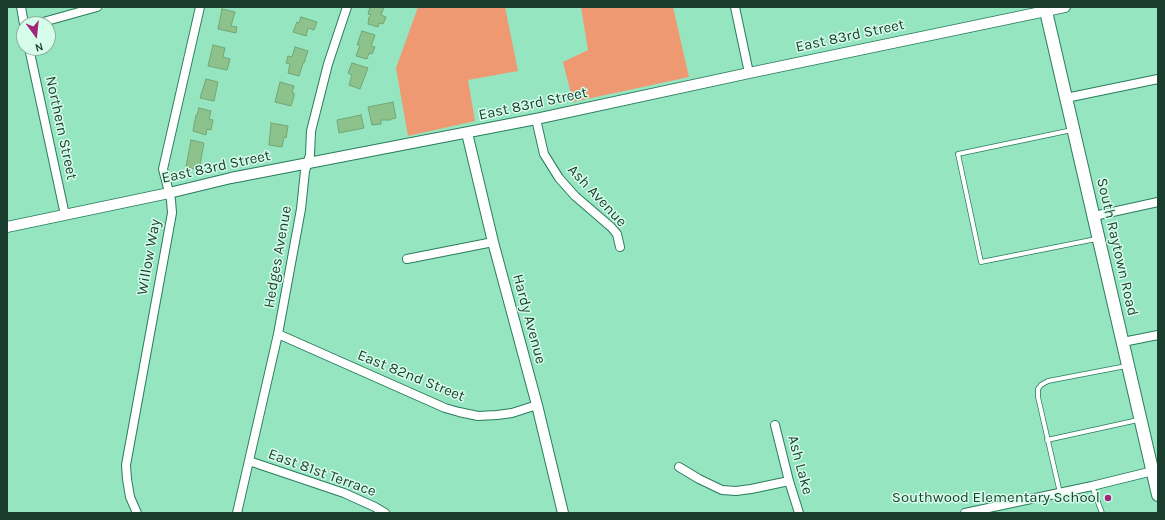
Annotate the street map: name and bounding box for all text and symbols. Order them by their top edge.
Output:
north arrow [16,16,56,56]
street label: East 83rd Street [794,16,906,56]
text: N [33,40,44,54]
street label: Northern Street [41,75,81,181]
street label: East 83rd Street [477,84,589,124]
street label: East 83rd Street [160,147,272,187]
street label: Ash Avenue [564,161,630,231]
street label: South Raytown Road [1092,176,1142,318]
street label: Hedges Avenue [260,204,296,310]
street label: Willow Way [133,217,165,297]
street label: Hardy Avenue [508,272,550,366]
street label: East 82nd Street [355,346,467,406]
street label: Ash Lake [783,433,817,497]
street label: East 81st Terrace [266,445,378,501]
place label: Southwood Elementary School [892,489,1100,507]
marker: Southwood Elementary School [1103,493,1113,503]

